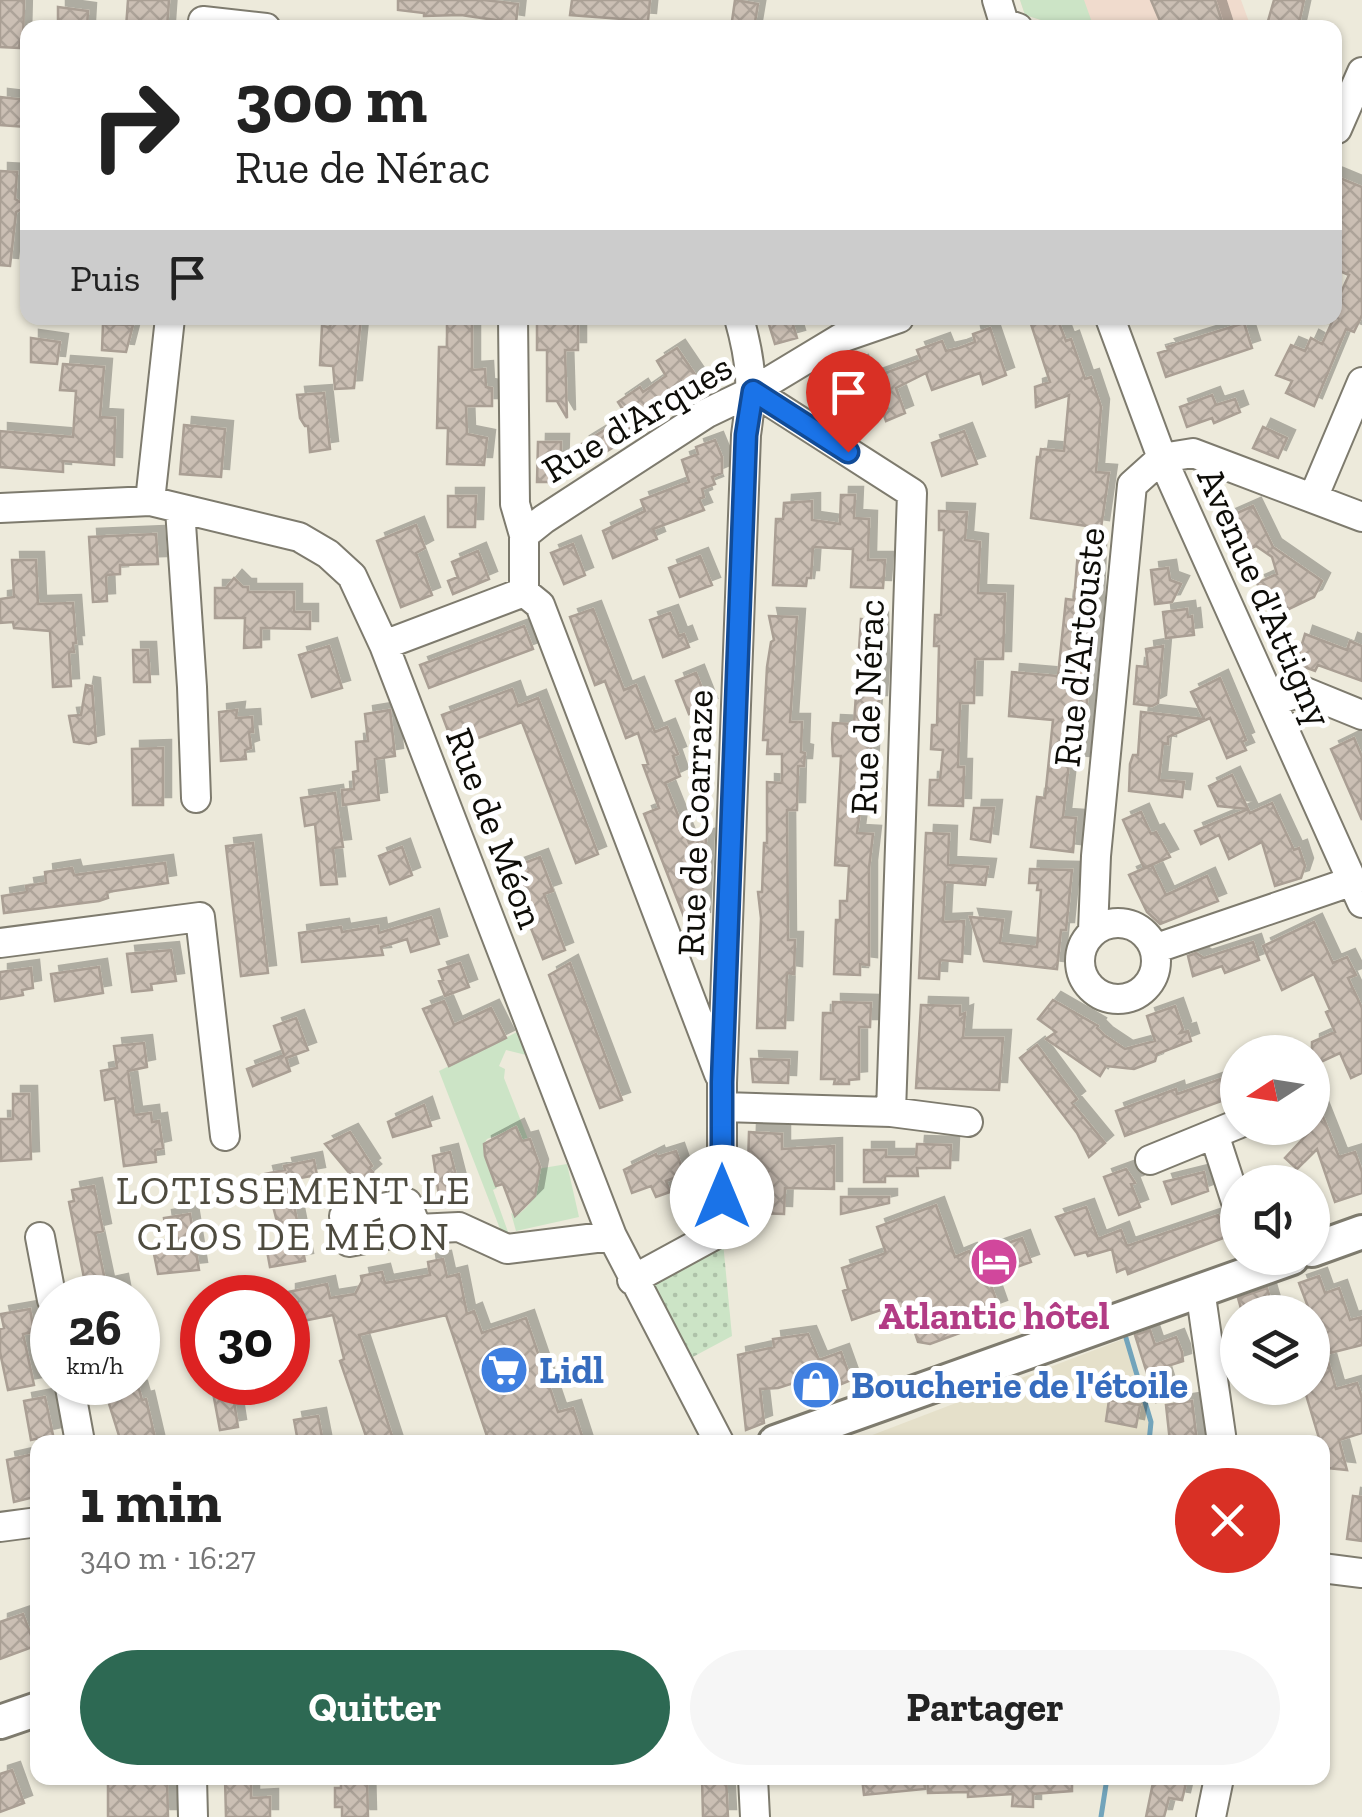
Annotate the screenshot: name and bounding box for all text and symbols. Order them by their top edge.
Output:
text: 300 m [235,56,427,140]
icon: right [70,60,200,190]
text: Rue de Nérac [235,141,490,195]
icon: arrive [160,250,215,305]
text: Puis [70,255,140,301]
street label: Rue d'Arques [534,343,740,493]
pin [806,350,891,453]
icon: arrive [821,365,876,420]
street label: Avenue d'Attigny [1187,460,1343,734]
street label: Rue d'Artouste [1044,525,1114,769]
street label: Rue de Nérac [840,598,894,816]
street label: Rue de Coarraze [667,689,723,957]
street label: Rue de Méon [436,722,554,935]
north arrow [1220,1035,1330,1145]
map controls [1220,1035,1330,1405]
position arrow [670,1145,774,1249]
button: sound [1220,1165,1330,1275]
district label: LOTISSEMENT LE CLOS DE MÉON [116,1166,472,1260]
hotel icon: Atlantic hôtel [968,1236,1020,1288]
speed limit sign: 30 [180,1275,310,1405]
place label: Atlantic hôtel [878,1293,1110,1339]
button: layers [1220,1295,1330,1405]
text: 26 [68,1298,122,1358]
supermarket icon: Lidl [478,1344,530,1396]
place label: Lidl [539,1347,604,1393]
text: km/h [66,1350,124,1380]
shop icon: Boucherie de l'étoile [790,1359,842,1411]
place label: Boucherie de l'étoile [851,1362,1188,1408]
text: 1 min [80,1465,222,1537]
button: close [1175,1468,1280,1573]
text: 340 m · 16:27 [80,1539,256,1577]
button: Quitter [80,1650,670,1765]
button: Partager [690,1650,1280,1765]

